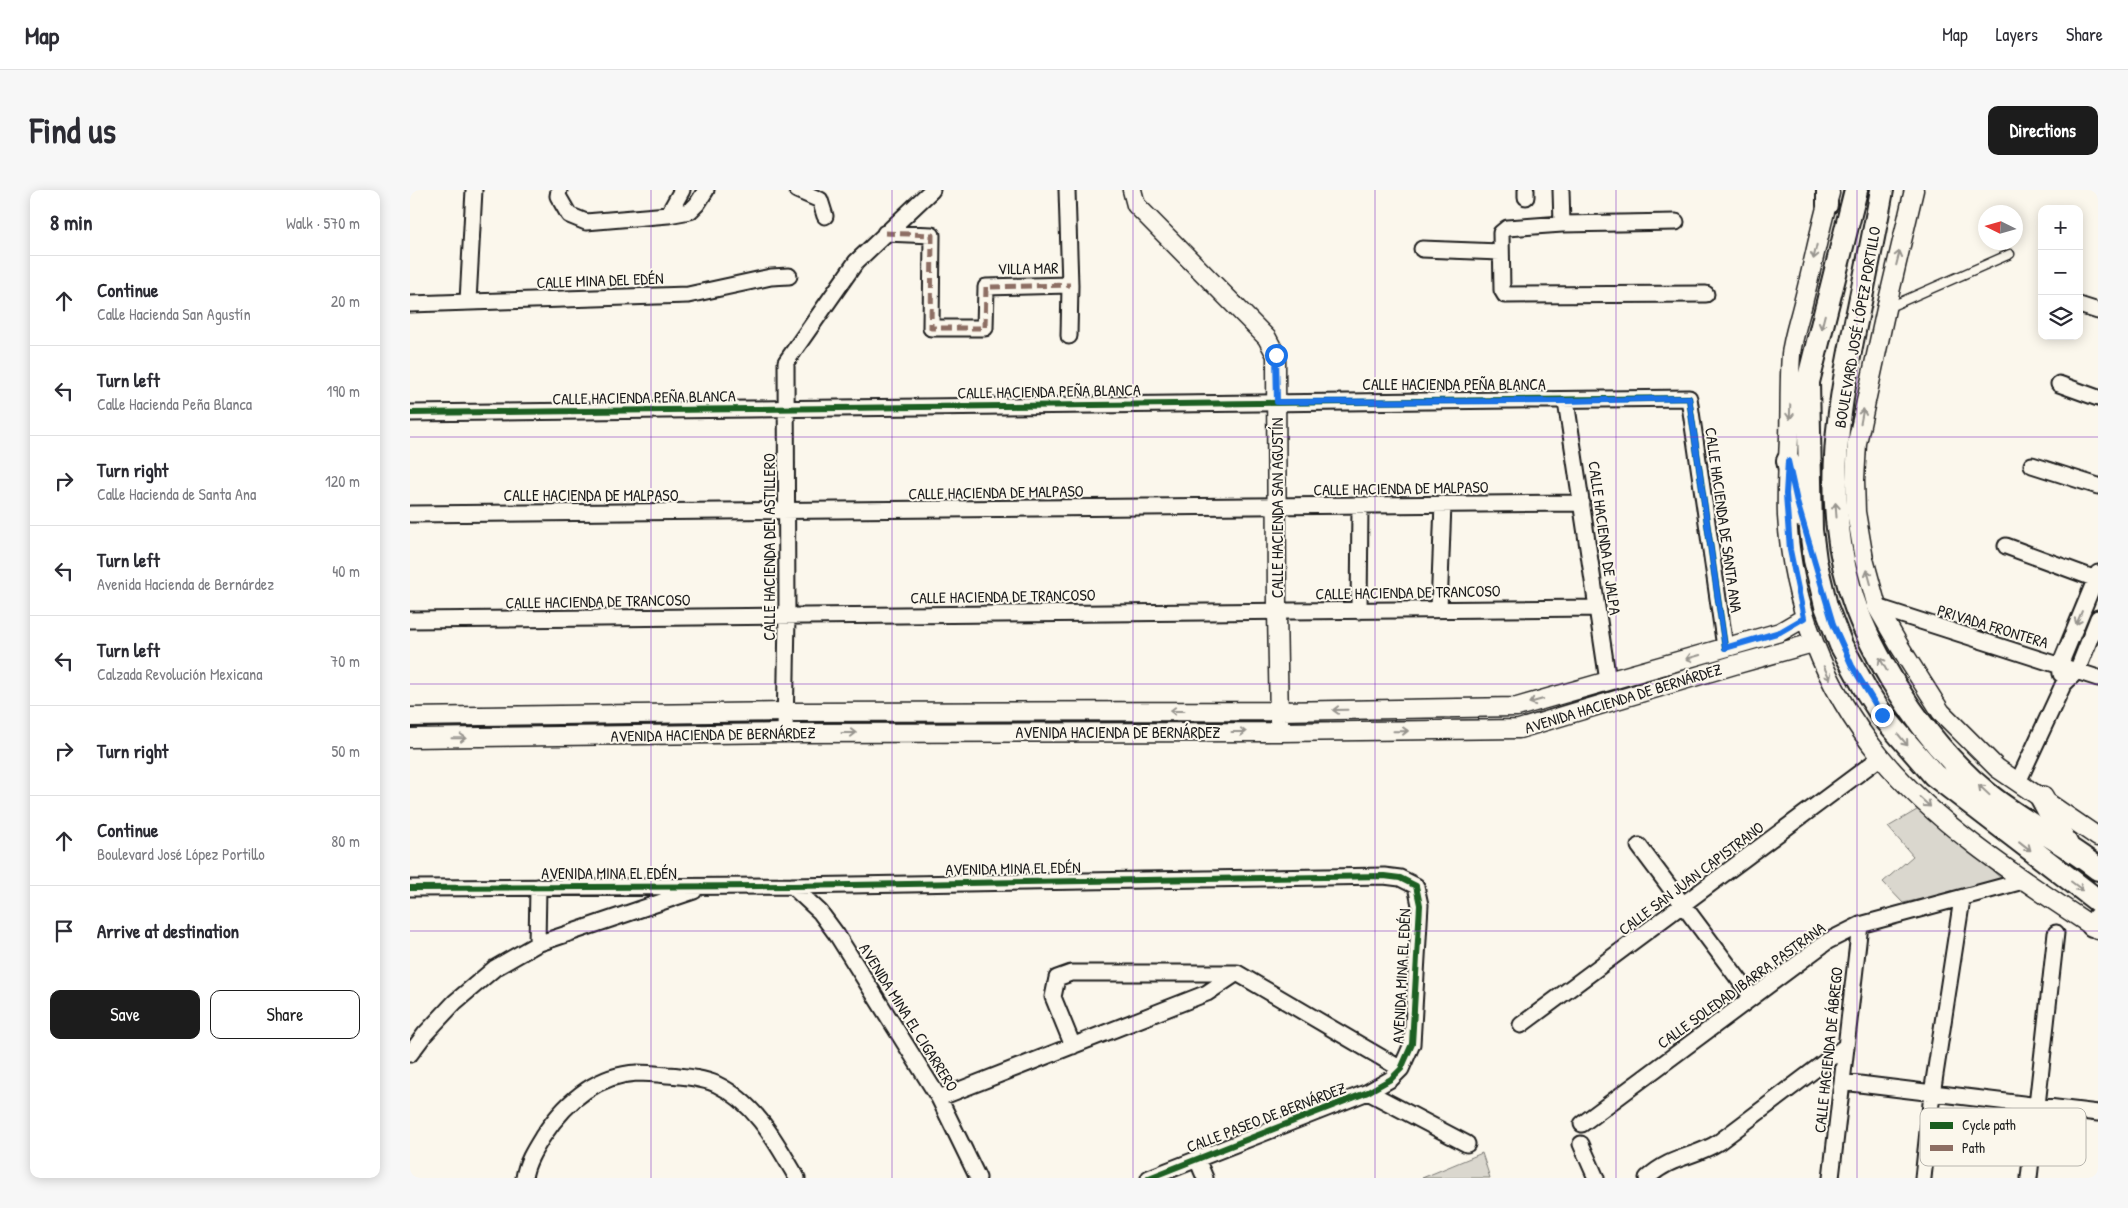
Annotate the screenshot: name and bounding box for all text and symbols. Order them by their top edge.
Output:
text: Map [25,19,59,51]
text: Map [1942,22,1968,47]
text: Layers [1996,22,2038,47]
text: Share [2066,22,2103,47]
button: Directions [1988,106,2098,155]
text: Find us [30,107,116,154]
north arrow [1978,205,2023,250]
map controls [2038,205,2083,340]
button: + [2038,205,2083,250]
text: 8 min [50,208,92,237]
text: Walk · 570 m [286,212,360,234]
street label: BOULEVARD JOSÉ LÓPEZ PORTILLO [1828,224,1886,430]
one-way arrow [1810,244,1819,260]
one-way arrow [1894,250,1903,266]
button: − [2038,250,2083,295]
street label: VILLA MAR [997,256,1059,280]
street label: CALLE MINA DEL EDÉN [536,267,664,293]
text: Continue [97,277,158,303]
icon: ahead [50,287,78,315]
text: 20 m [331,290,360,312]
button: layers [2038,295,2083,340]
text: Calle Hacienda San Agustín [97,303,251,325]
one-way arrow [1818,314,1827,330]
route start [1265,344,1288,367]
text: Turn left [97,367,160,393]
street label: CALLE HACIENDA PEÑA BLANCA [1362,373,1546,395]
icon: left [50,377,78,405]
street label: CALLE HACIENDA PEÑA BLANCA [957,378,1141,404]
text: 190 m [327,380,360,402]
street label: CALLE HACIENDA PEÑA BLANCA [552,384,736,410]
text: Calle Hacienda Peña Blanca [97,393,252,415]
one-way arrow [1785,404,1794,420]
one-way arrow [1858,409,1868,425]
street label: CALLE HACIENDA SAN AGUSTÍN [1266,418,1288,598]
street label: CALLE HACIENDA DE SANTA ANA [1700,426,1748,614]
street label: CALLE HACIENDA DEL ASTILLERO [758,453,780,641]
text: Turn right [97,457,168,483]
street label: CALLE HACIENDA DE JALPA [1583,460,1627,617]
icon: right [50,467,78,495]
text: 120 m [325,470,360,492]
street label: CALLE HACIENDA DE MALPASO [1313,475,1489,501]
street label: CALLE HACIENDA DE MALPASO [908,479,1084,505]
text: Calle Hacienda de Santa Ana [97,483,256,505]
street label: CALLE HACIENDA DE MALPASO [503,484,679,506]
one-way arrow [1832,502,1841,518]
text: Turn left [97,547,160,573]
icon: left [50,557,78,585]
text: 40 m [332,560,360,582]
one-way arrow [1864,569,1873,585]
text: Avenida Hacienda de Bernárdez [97,573,274,595]
street label: CALLE HACIENDA DE TRANCOSO [1315,579,1501,605]
street label: CALLE HACIENDA DE TRANCOSO [910,583,1096,609]
street label: CALLE HACIENDA DE TRANCOSO [505,588,691,614]
street label: PRIVADA FRONTERA [1935,599,2051,653]
one-way arrow [2074,610,2084,625]
text: Turn left [97,637,160,663]
icon: left [50,647,78,675]
text: 70 m [330,650,360,672]
one-way arrow [1685,652,1701,662]
one-way arrow [1878,657,1888,672]
street label: AVENIDA HACIENDA DE BERNÁRDEZ [1522,658,1724,738]
text: Calzada Revolución Mexicana [97,663,263,685]
one-way arrow [1823,665,1832,680]
one-way arrow [1529,697,1545,707]
route end [1871,704,1894,727]
one-way arrow [1332,705,1348,715]
one-way arrow [1170,706,1186,716]
street label: AVENIDA HACIENDA DE BERNÁRDEZ [610,721,816,747]
street label: AVENIDA HACIENDA DE BERNÁRDEZ [1016,721,1220,743]
one-way arrow [1393,726,1409,735]
one-way arrow [1230,727,1246,737]
one-way arrow [840,728,856,738]
one-way arrow [450,733,466,743]
one-way arrow [1897,733,1908,746]
icon: right [50,737,78,765]
text: Turn right [97,738,168,764]
text: 50 m [332,740,360,762]
one-way arrow [1978,784,1990,796]
one-way arrow [1919,796,1932,807]
street label: CALLE SAN JUAN CAPISTRANO [1614,816,1768,940]
text: Continue [97,817,158,843]
icon: ahead [50,827,78,855]
text: 80 m [331,830,360,852]
one-way arrow [2018,840,2031,851]
text: Boulevard José López Portillo [97,843,265,865]
street label: AVENIDA MINA EL EDÉN [945,856,1081,880]
street label: AVENIDA MINA EL EDÉN [541,862,677,884]
one-way arrow [2070,880,2083,891]
street label: AVENIDA MINA EL EDÉN [1386,908,1416,1044]
street label: CALLE SOLEDAD IBARRA PASTRANA [1653,916,1830,1053]
icon: arrive [50,917,78,945]
text: Arrive at destination [97,918,239,944]
street label: AVENIDA MINA EL CIGARRERO [854,939,964,1095]
street label: CALLE HACIENDA DE ÁBREGO [1808,966,1848,1134]
button: Save [50,990,200,1039]
button: Share [210,990,360,1039]
street label: CALLE PASEO DE BERNÁRDEZ [1183,1076,1349,1158]
legend [1920,1108,2086,1166]
text: Cycle path [1962,1115,2016,1135]
text: Path [1962,1138,1985,1157]

